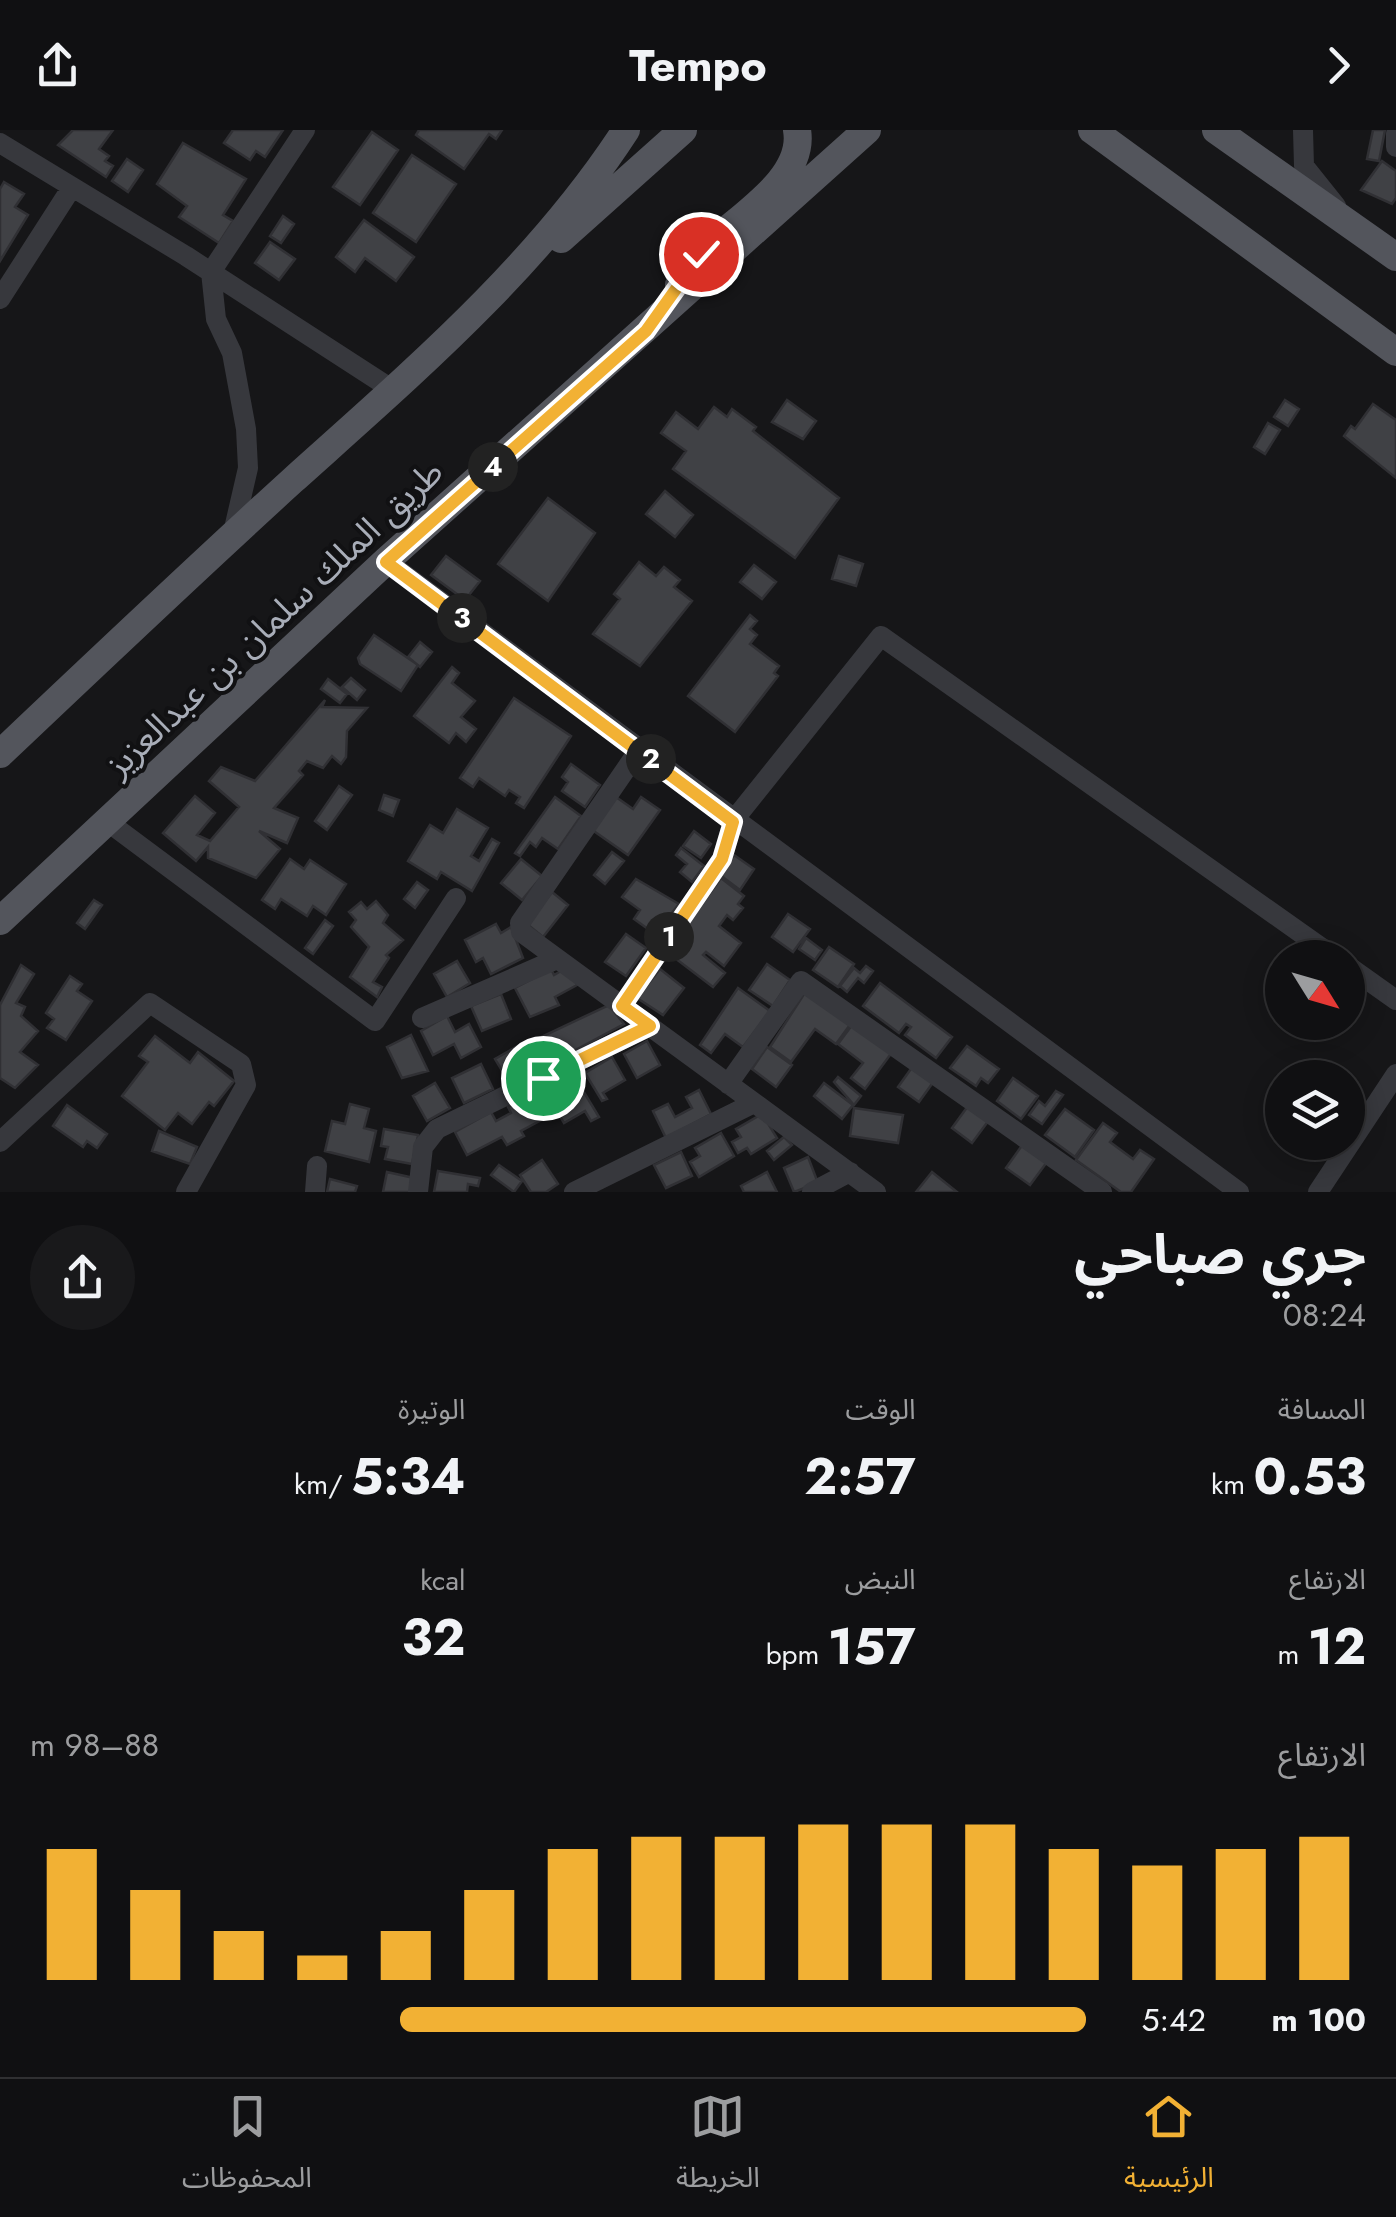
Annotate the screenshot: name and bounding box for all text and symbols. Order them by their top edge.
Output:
text: Tempo [629,33,767,98]
icon: share [30,38,85,93]
icon: forward [1311,38,1366,93]
pin [659,212,744,297]
icon: check [674,227,729,282]
pin: 4 [468,442,518,492]
text: 4 [483,446,503,487]
street label: طريق الملك سلمان بن عبدالعزيز [93,448,454,789]
pin: 3 [437,593,487,643]
text: 3 [453,597,471,638]
pin: 2 [626,734,676,784]
text: 2 [642,738,660,779]
pin: 1 [644,912,694,962]
text: 1 [662,916,676,957]
north arrow [1265,940,1365,1040]
map controls [1265,940,1365,1160]
pin [501,1036,586,1121]
icon: arrive [516,1051,571,1106]
button: layers [1265,1060,1365,1160]
text: جري صباحي [1074,1214,1366,1294]
button: share [30,1225,135,1330]
text: 08:24 [1283,1292,1366,1338]
text: الوتيرة [398,1389,465,1430]
text: الوقت [845,1389,916,1430]
text: المسافة [1278,1389,1366,1430]
text: 5:34 [351,1440,465,1513]
text: 2:57 [804,1440,916,1513]
text: 0.53 [1254,1440,1366,1513]
text: /km [294,1464,351,1505]
text: km [1211,1464,1254,1505]
text: النبض [845,1559,916,1600]
text: الارتفاع [1289,1559,1366,1600]
text: kcal [420,1560,465,1601]
text: 32 [401,1601,465,1674]
text: 157 [828,1610,916,1683]
text: 12 [1308,1610,1366,1683]
text: bpm [766,1634,828,1675]
text: m [1278,1634,1308,1675]
text: 88–98 m [30,1722,159,1768]
text: الارتفاع [1278,1732,1366,1778]
text: 5:42 [1141,1997,1206,2043]
text: 100 m [1271,1997,1366,2043]
tab: المحفوظات [182,2089,312,2208]
tab: الخريطة [676,2089,760,2208]
tab: الرئيسية [1124,2089,1214,2208]

